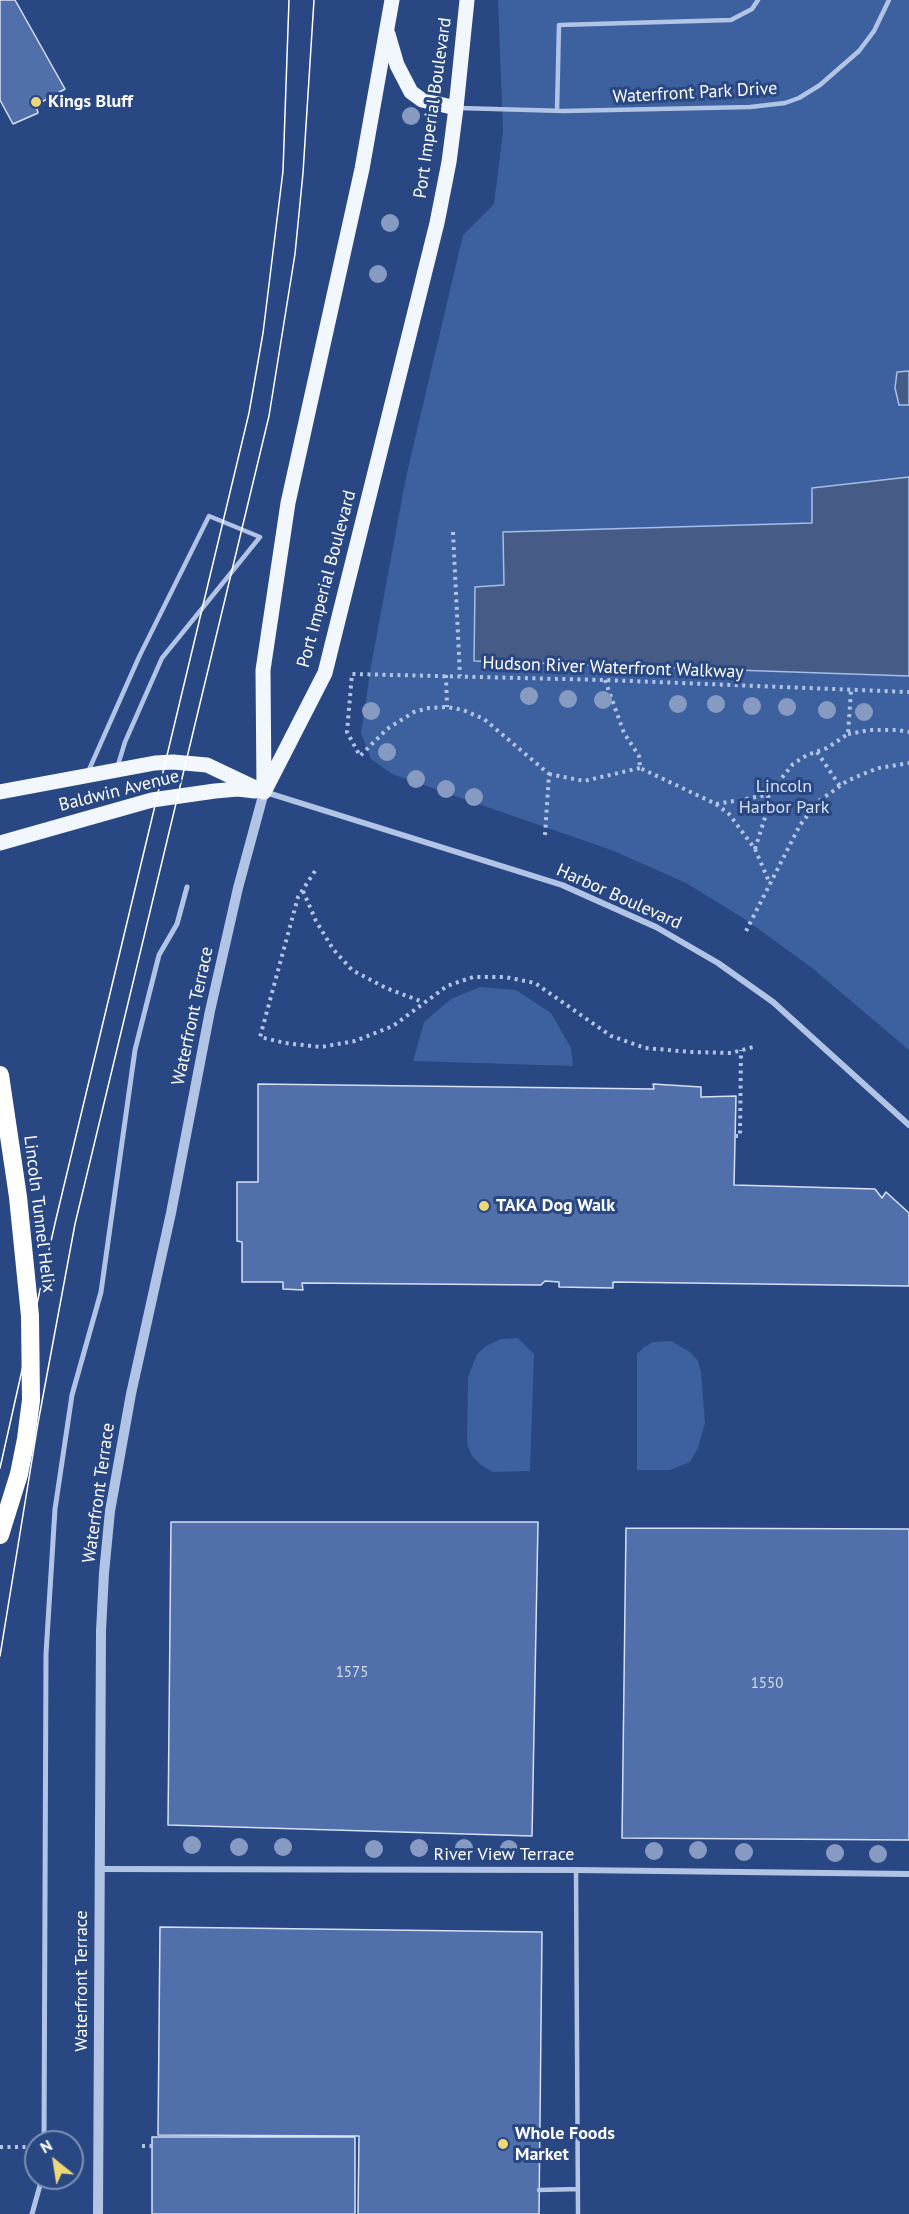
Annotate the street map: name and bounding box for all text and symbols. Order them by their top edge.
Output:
street label: Port Imperial Boulevard [410,16,456,200]
street label: Waterfront Park Drive [612,78,778,108]
place label: Kings Bluff [48,91,133,113]
marker: Kings Bluff [29,95,43,109]
street label: Port Imperial Boulevard [293,488,361,670]
street label: Hudson River Waterfront Walkway [482,653,744,683]
street label: Baldwin Avenue [57,766,181,816]
park label: Lincoln Harbor Park [739,776,829,818]
street label: Harbor Boulevard [553,860,685,934]
street label: Waterfront Terrace [168,945,218,1087]
street label: Lincoln Tunnel Helix [19,1134,59,1294]
place label: TAKA Dog Walk [496,1195,615,1217]
marker: TAKA Dog Walk [477,1199,491,1213]
street label: Waterfront Terrace [78,1421,120,1565]
house number: 1575 [336,1664,368,1682]
house number: 1550 [751,1675,783,1693]
street label: River View Terrace [434,1844,574,1866]
street label: Waterfront Terrace [71,1910,93,2052]
place label: Whole Foods Market [515,2123,615,2166]
north arrow [24,2130,84,2190]
text: N [36,2135,56,2157]
marker: Whole Foods Market [496,2137,510,2151]

